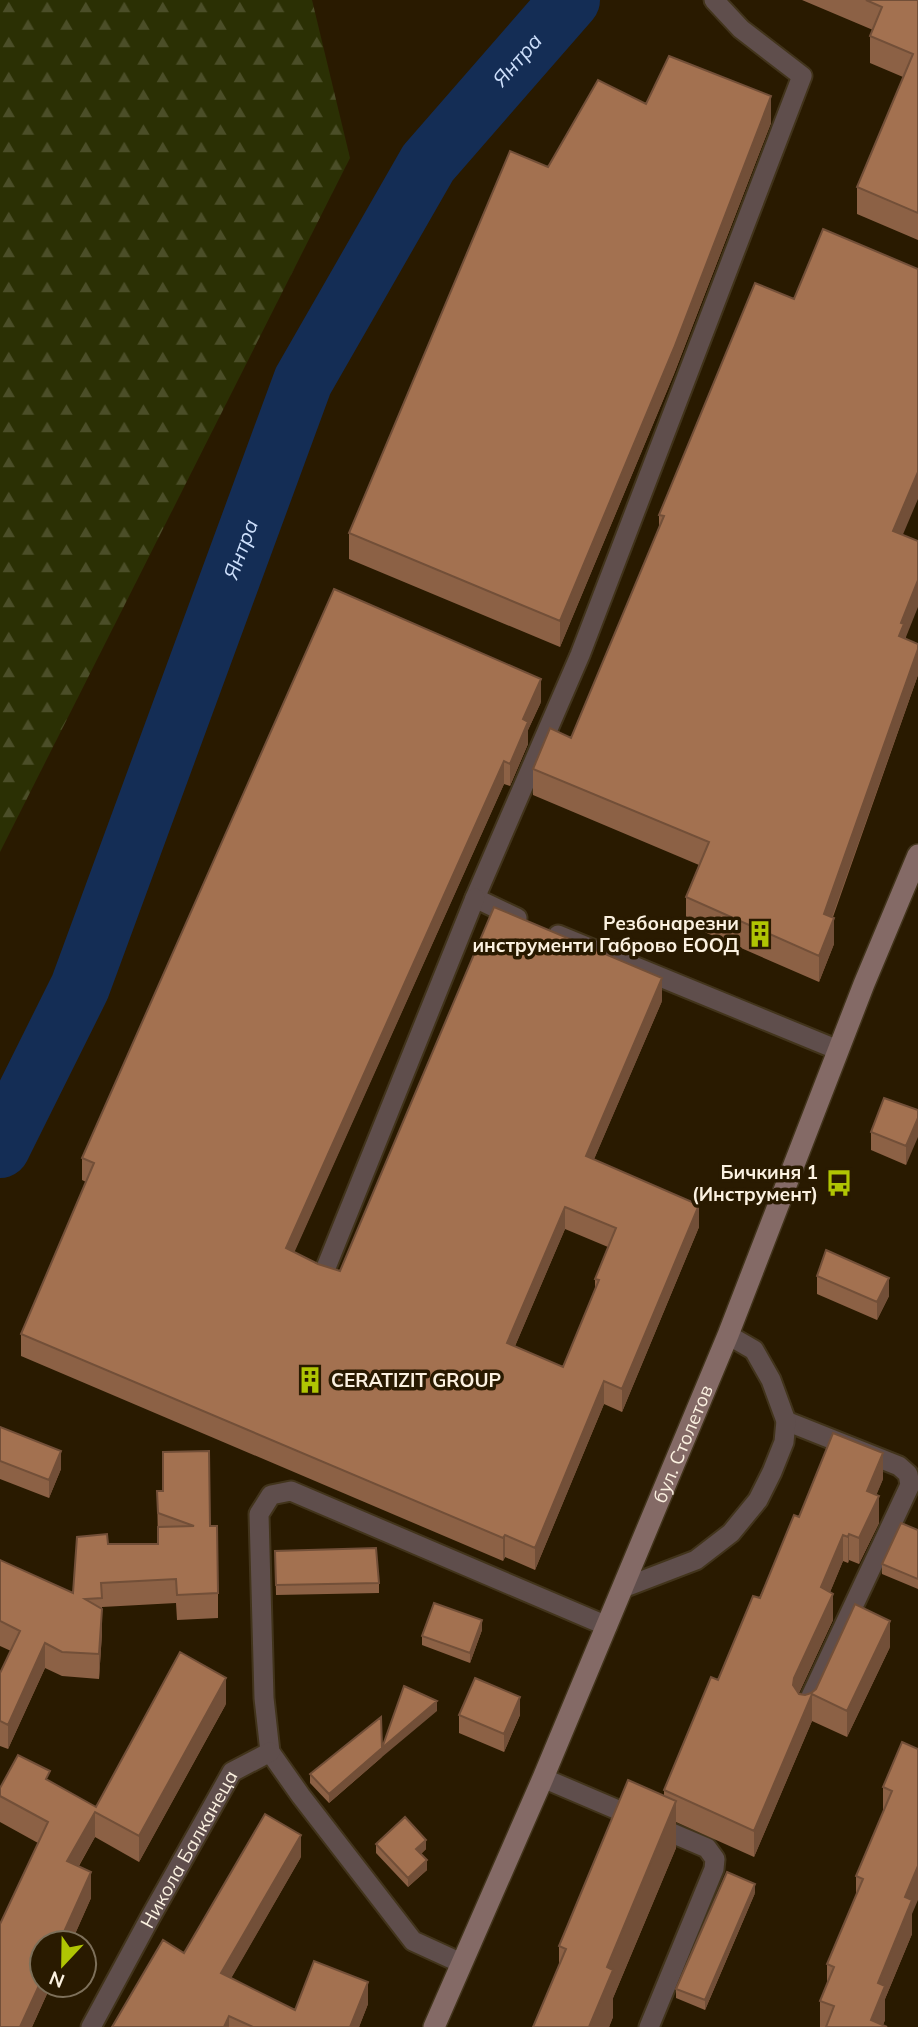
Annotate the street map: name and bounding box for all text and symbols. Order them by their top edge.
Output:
water label: Янтра [486,28,547,92]
water label: Янтра [217,515,263,584]
place label: Резбонарезни инструменти Габрово ЕООД [472,911,739,957]
building icon: Резбонарезни инструменти Габрово ЕООД [745,919,775,949]
place label: Бичкиня 1 (Инструмент) [692,1160,818,1206]
bus stop icon: Бичкиня 1 (Инструмент) [824,1168,854,1198]
building icon: CERATIZIT GROUP [295,1365,325,1395]
place label: CERATIZIT GROUP [331,1368,501,1392]
street label: бул. Столетов [647,1381,718,1506]
street label: Никола Балканеца [135,1766,243,1932]
north arrow [28,1929,98,1999]
text: N [45,1966,68,1994]

